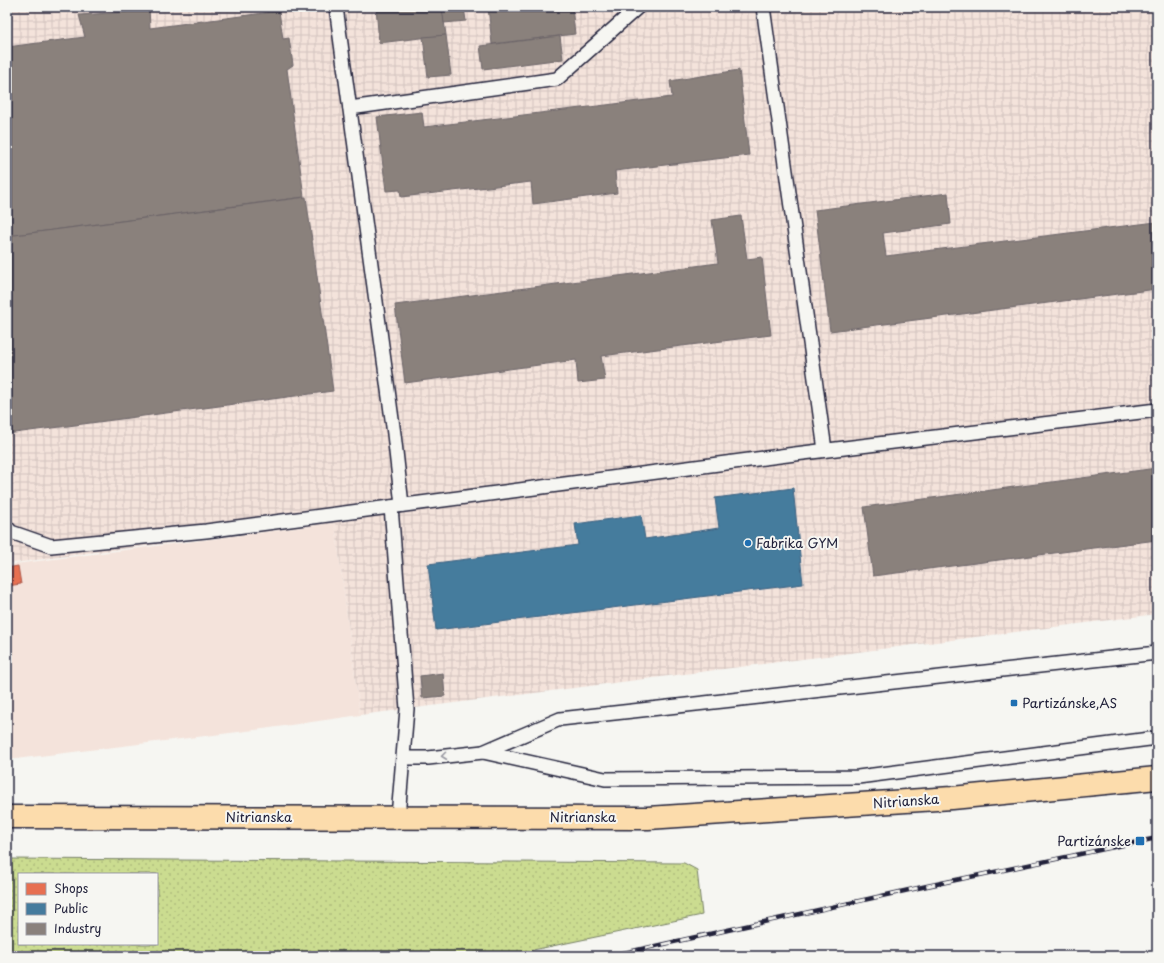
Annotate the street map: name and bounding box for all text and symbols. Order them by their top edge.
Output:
place label: Fabrika GYM [756,533,838,552]
marker: Fabrika GYM [743,538,753,548]
place label: Partizánske,AS [1022,693,1117,712]
marker: Partizánske,AS [1009,698,1019,708]
one-way arrow [441,752,447,761]
street label: Nitrianska [872,789,941,812]
street label: Nitrianska [226,807,293,826]
street label: Nitrianska [550,807,617,826]
place label: Partizánske [1057,831,1131,850]
marker: Partizánske [1134,835,1146,847]
legend [18,873,158,945]
text: Shops [54,879,89,897]
text: Public [54,899,88,917]
text: Industry [54,919,102,937]

